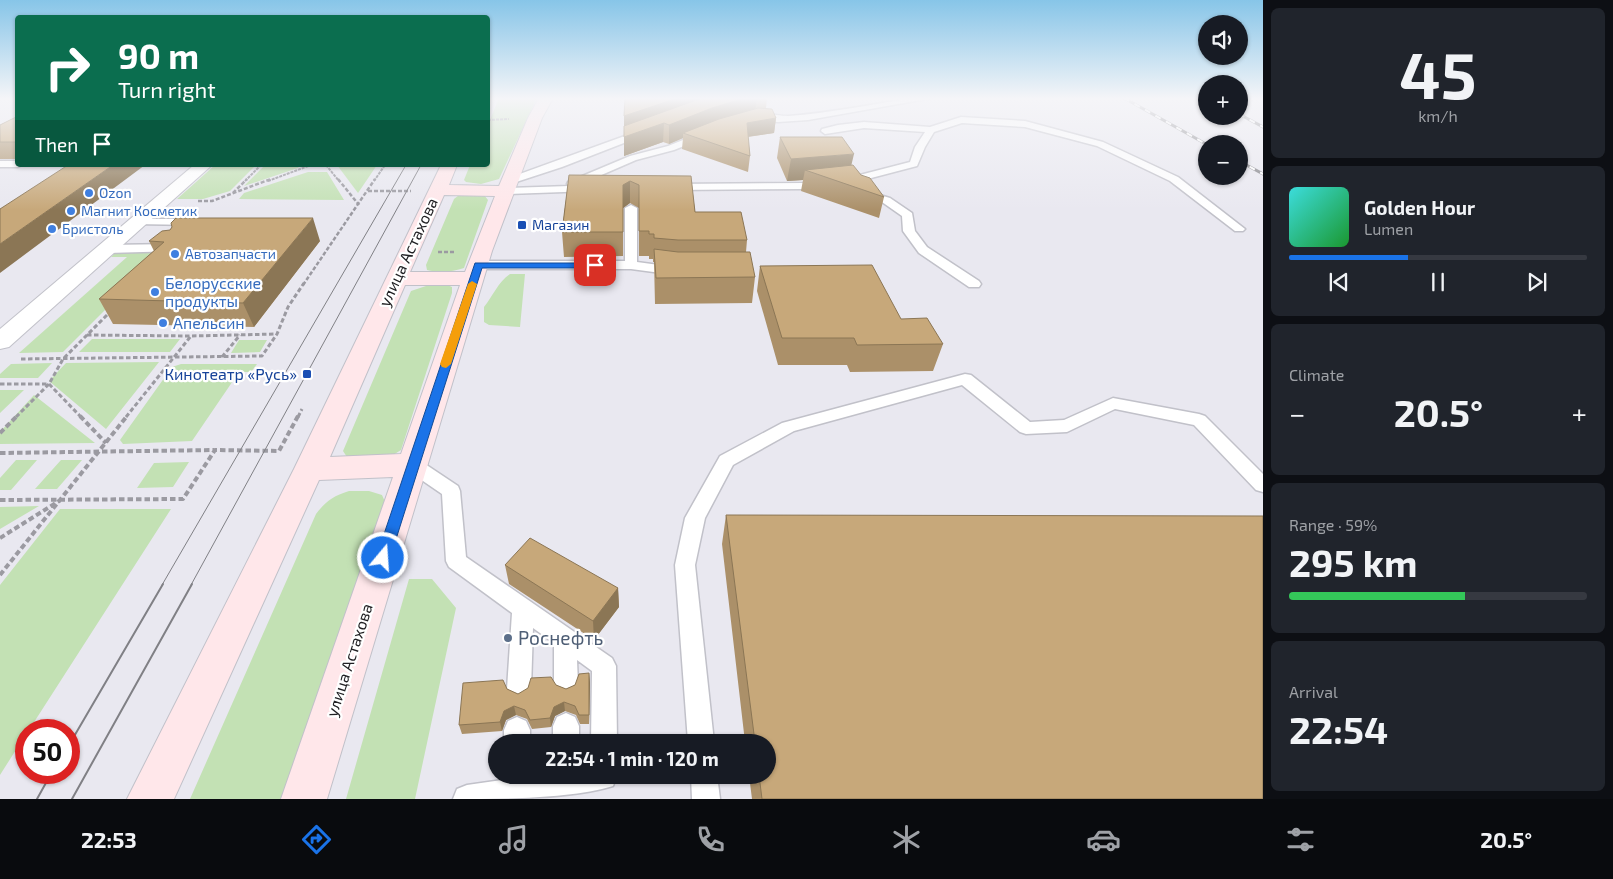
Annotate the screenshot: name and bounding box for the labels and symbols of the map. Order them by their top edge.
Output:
place label: Ozon [99,184,132,201]
marker: Ozon [83,187,95,199]
street label: улица Астахова [374,194,442,310]
place label: Магнит Косметик [81,202,198,219]
marker: Магнит Косметик [65,205,77,217]
place label: Магазин [532,216,590,233]
marker: Магазин [516,219,528,231]
place label: Бристоль [62,220,123,237]
marker: Бристоль [46,223,58,235]
pin [574,244,616,286]
place label: Автозапчасти [185,245,276,262]
marker: Автозапчасти [169,248,181,260]
place label: Белорусские продукты [165,273,261,311]
marker: Белорусские продукты [149,286,161,298]
place label: Апельсин [173,313,245,332]
marker: Апельсин [157,317,169,329]
place label: Кинотеатр «Русь» [164,364,297,384]
marker: Кинотеатр «Русь» [301,368,313,380]
position arrow [356,531,408,583]
street label: улица Астахова [321,601,377,719]
place label: Роснефть [518,626,603,649]
marker: Роснефть [502,632,514,644]
speed limit sign: 50 [15,719,80,784]

